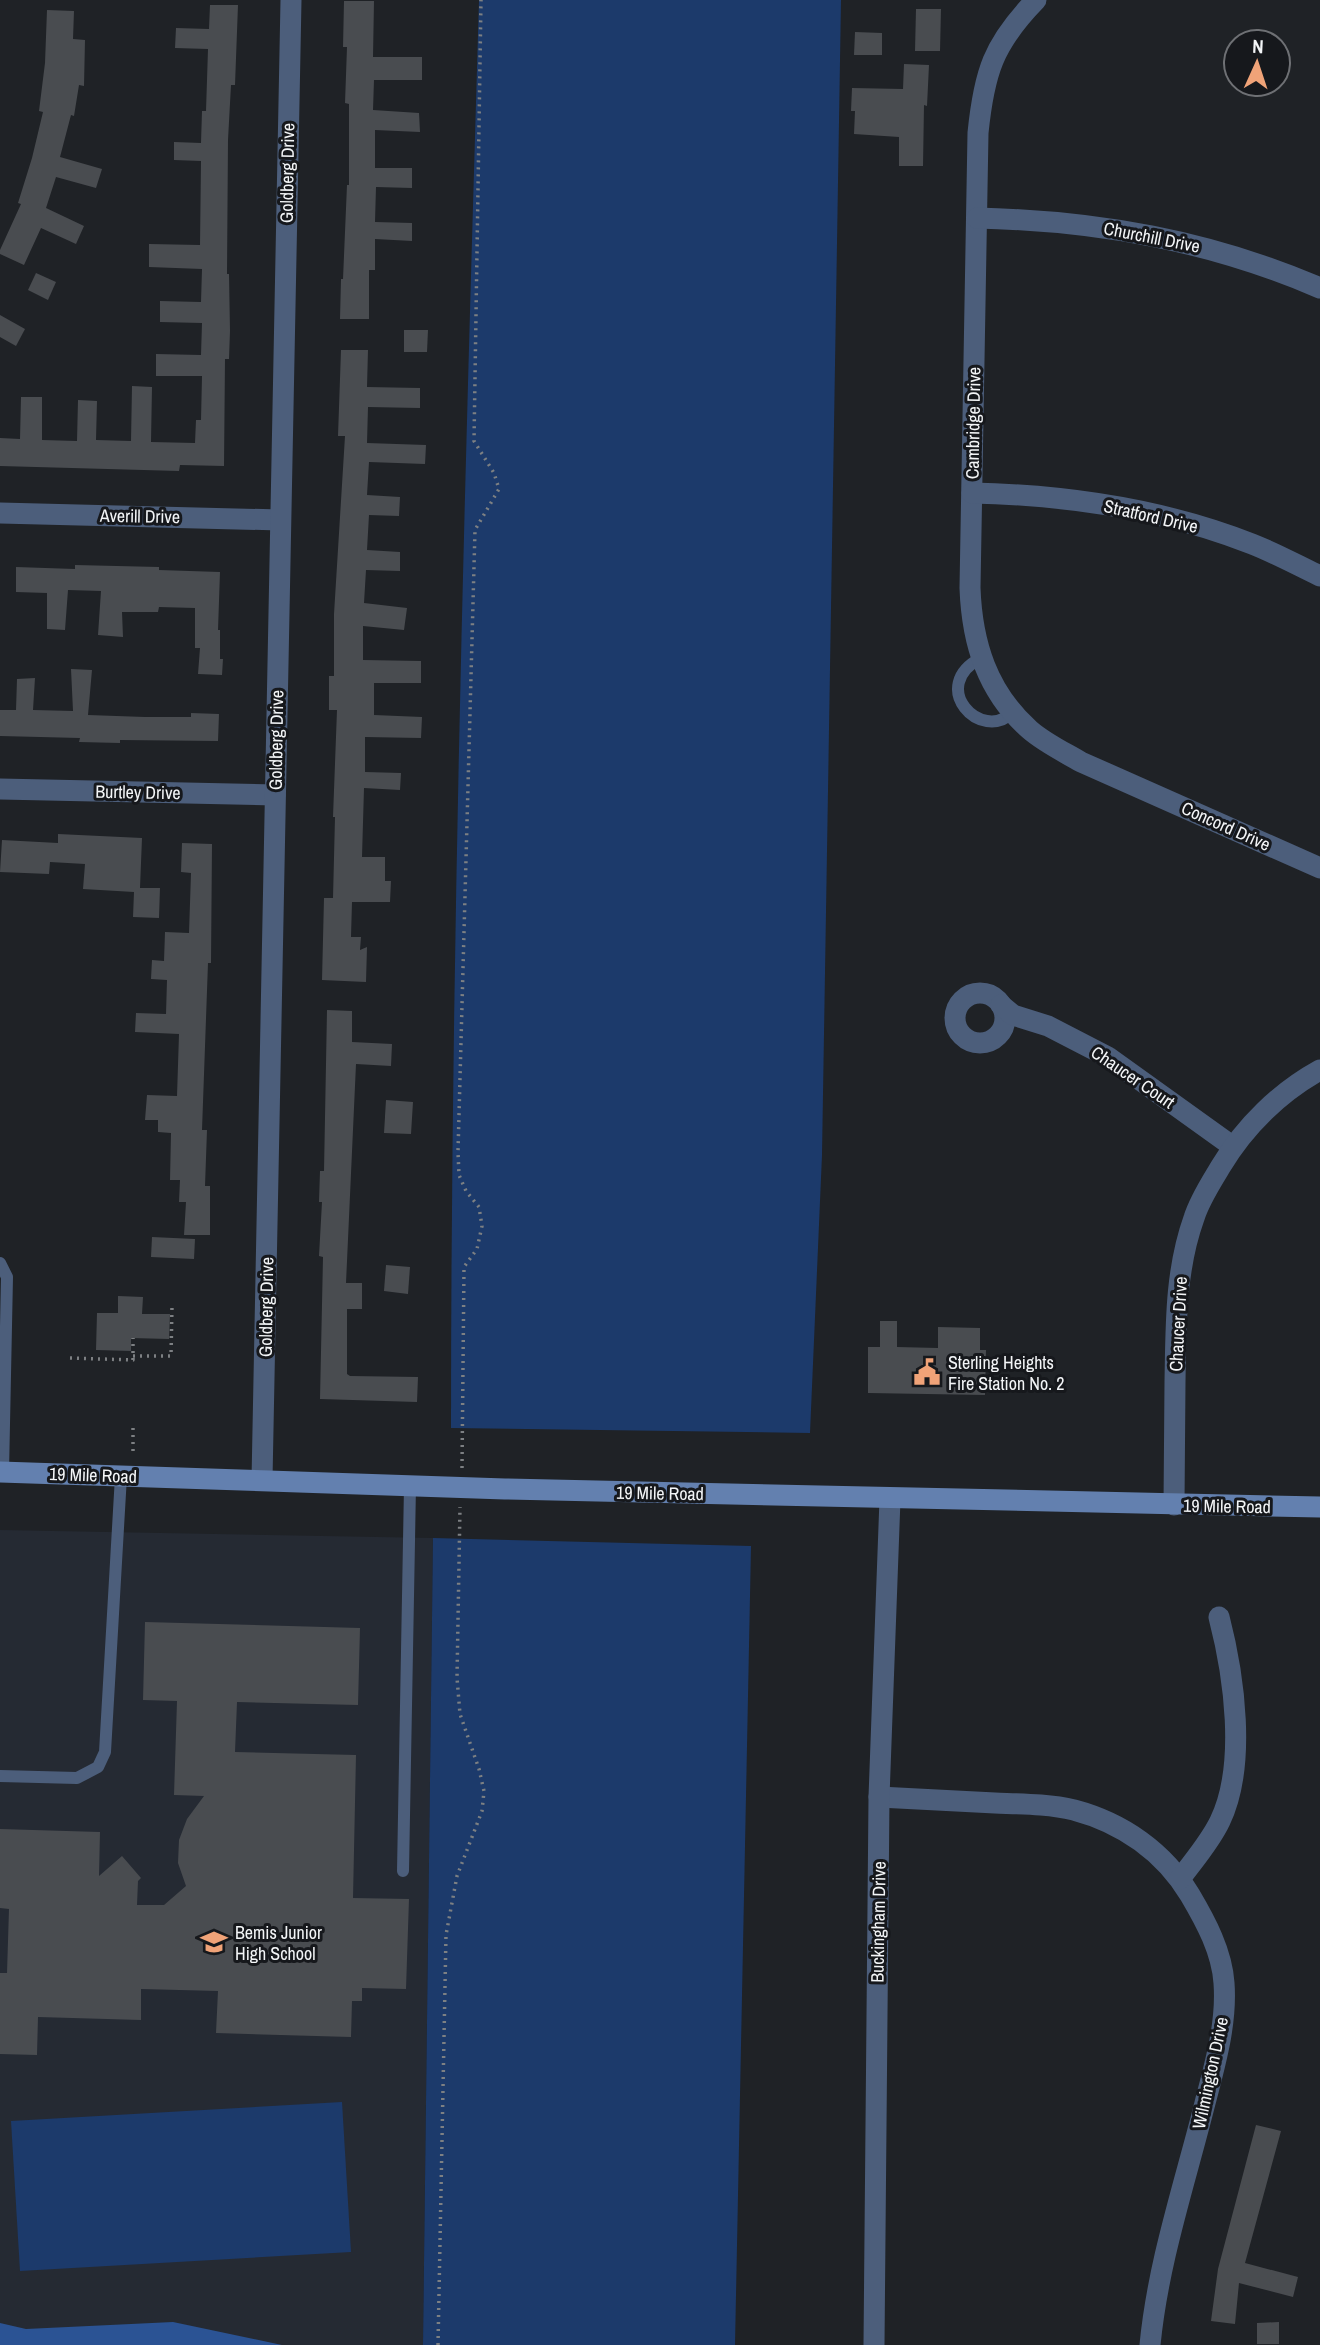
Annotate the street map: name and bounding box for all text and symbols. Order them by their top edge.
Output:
north arrow [1222,28,1292,98]
text: N [1252,33,1264,59]
street label: Goldberg Drive [274,123,300,223]
street label: Churchill Drive [1102,215,1202,259]
street label: Cambridge Drive [960,367,986,479]
street label: Stratford Drive [1101,493,1201,539]
street label: Averill Drive [99,503,180,529]
street label: Goldberg Drive [263,690,289,790]
street label: Burtley Drive [95,779,181,805]
street label: Concord Drive [1177,795,1275,857]
street label: Chaucer Court [1086,1040,1180,1114]
street label: Goldberg Drive [253,1257,279,1357]
street label: Chaucer Drive [1163,1276,1193,1372]
place label: Sterling Heights Fire Station No. 2 [948,1350,1065,1396]
public building icon: Sterling Heights Fire Station No. 2 [912,1357,942,1387]
street label: 19 Mile Road [49,1461,137,1489]
street label: 19 Mile Road [616,1480,704,1506]
street label: 19 Mile Road [1183,1493,1271,1519]
street label: Buckingham Drive [864,1861,892,1983]
place label: Bemis Junior High School [235,1920,322,1966]
school or university icon: Bemis Junior High School [199,1927,229,1957]
street label: Wilmington Drive [1186,2015,1234,2131]

